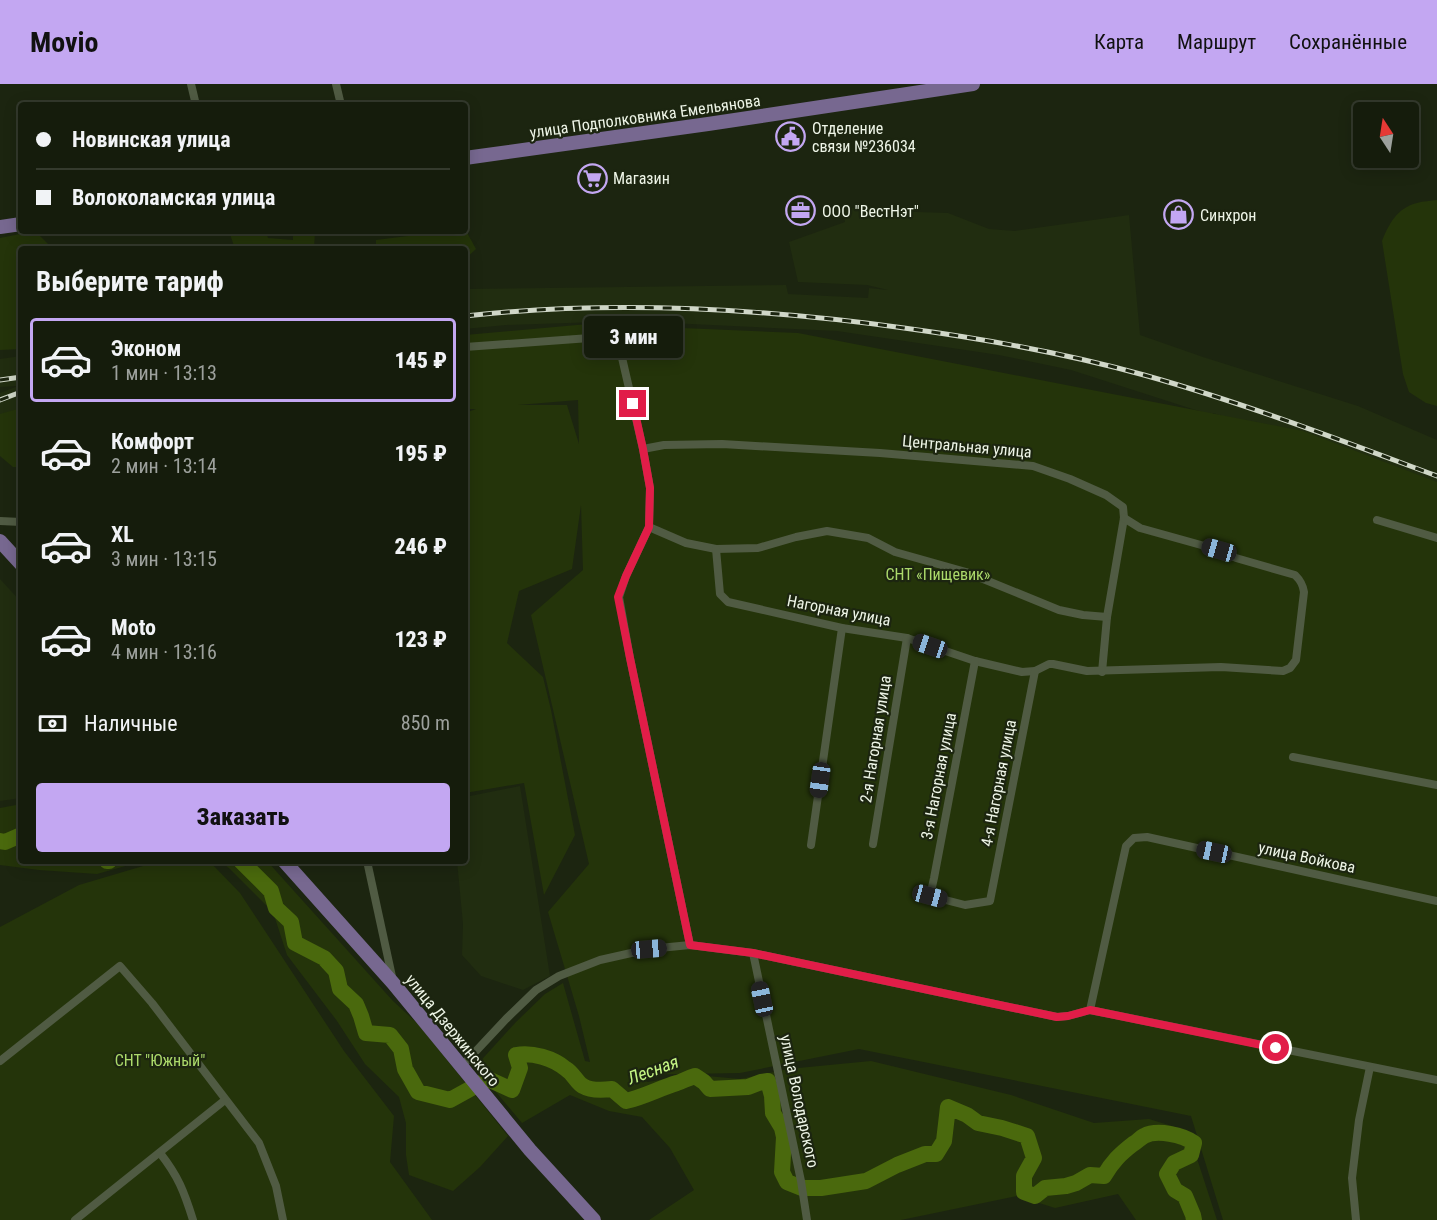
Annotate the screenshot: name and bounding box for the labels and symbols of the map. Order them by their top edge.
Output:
street label: улица Подполковника Емельянова [529,91,762,142]
north arrow [1353,102,1419,168]
place label: Отделение связи №236034 [812,119,916,156]
public building icon: Отделение связи №236034 [775,121,807,153]
supermarket icon: Магазин [576,162,608,194]
place label: Магазин [613,169,670,188]
office icon: ООО "ВестНэт" [785,195,817,227]
shop icon: Синхрон [1163,199,1195,231]
place label: ООО "ВестНэт" [822,202,919,221]
place label: Синхрон [1200,206,1256,225]
callout: 3 мин [584,317,682,359]
route end [619,390,646,417]
street label: Центральная улица [901,431,1033,462]
car [1199,536,1239,564]
park label: СНТ «Пищевик» [886,565,991,584]
street label: Нагорная улица [785,591,892,630]
car [910,632,950,660]
street label: 2-я Нагорная улица [856,674,895,804]
street label: 3-я Нагорная улица [917,711,960,841]
street label: 4-я Нагорная улица [977,718,1020,848]
car [809,761,831,799]
street label: улица Войкова [1257,838,1357,877]
car [1195,839,1233,865]
car [910,883,950,909]
car [630,938,668,960]
street label: улица Дзержинского [401,970,504,1090]
car [749,980,775,1018]
street label: улица Володарского [776,1033,823,1169]
route start [1262,1034,1289,1061]
park label: СНТ "Южный" [115,1051,205,1070]
water label: Лесная [624,1051,681,1089]

